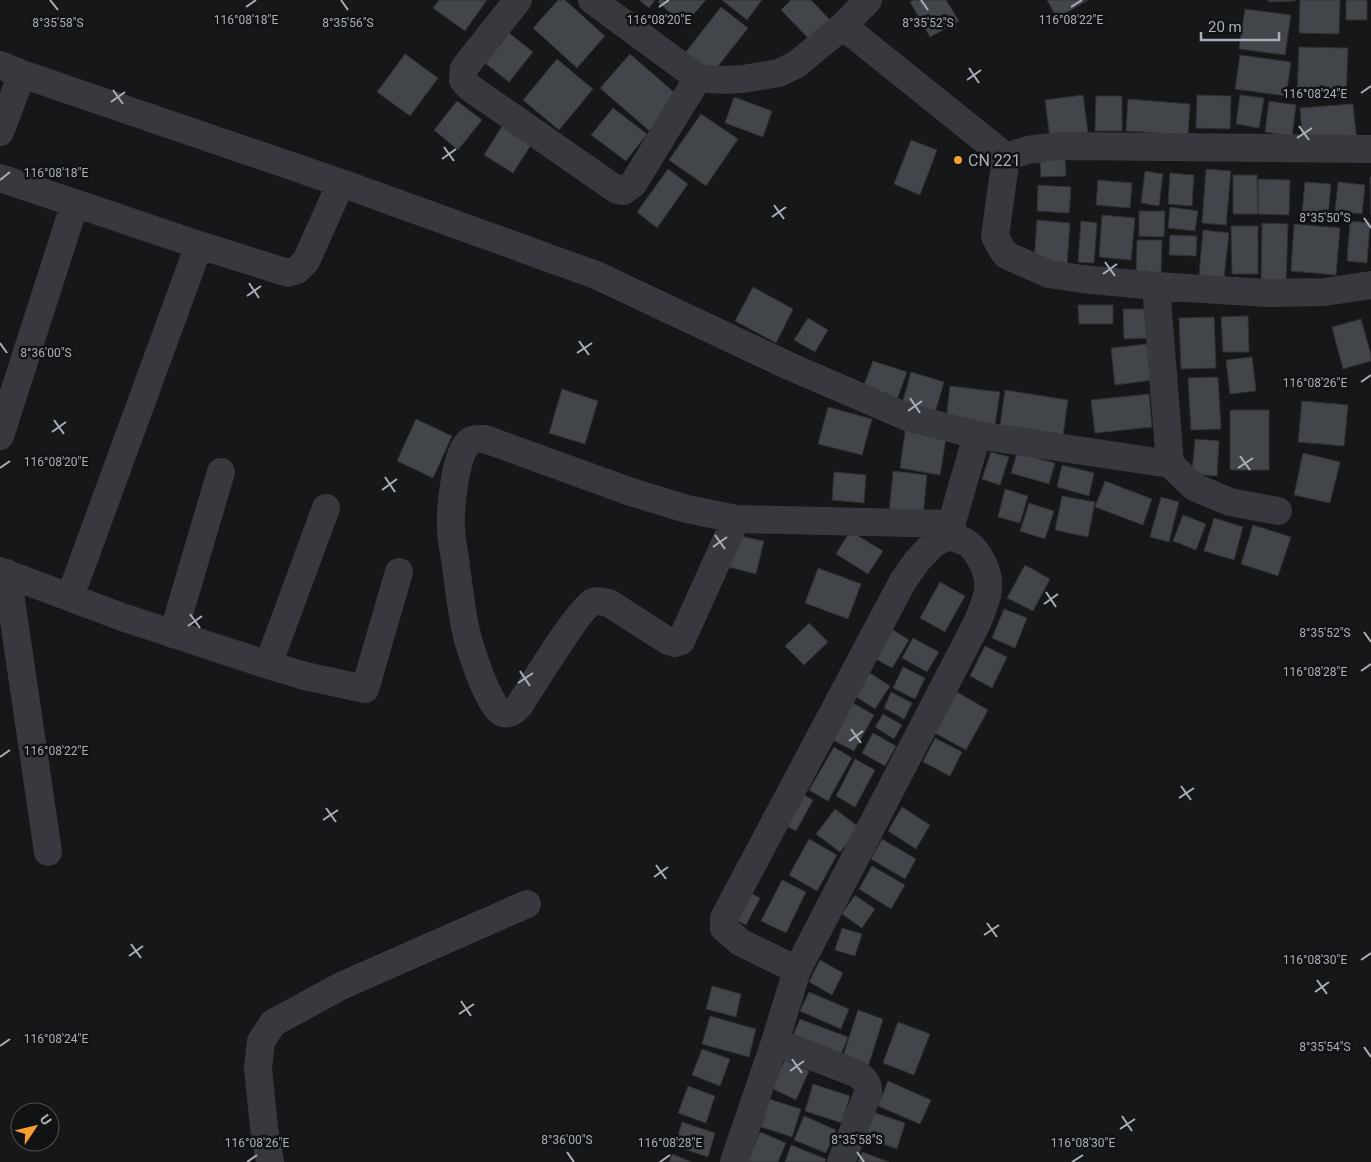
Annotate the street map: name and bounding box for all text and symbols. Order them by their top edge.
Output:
scale bar [1201,10,1278,42]
text: 116°08'18"E [214,13,278,27]
text: 116°08'20"E [627,13,691,27]
text: 116°08'22"E [1039,13,1103,27]
text: 8°35'58"S [32,16,84,30]
text: 8°35'56"S [322,16,374,30]
text: 8°35'52"S [902,16,954,30]
text: 20 m [1208,18,1242,36]
text: 116°08'24"E [1283,87,1347,101]
place label: CN 221 [968,151,1021,170]
marker: CN 221 [952,154,964,166]
text: 116°08'18"E [24,166,88,180]
text: 8°35'50"S [1299,211,1351,225]
text: 8°36'00"S [20,346,72,360]
text: 116°08'26"E [1283,376,1347,390]
text: 116°08'20"E [24,455,88,469]
text: 8°35'52"S [1299,626,1351,640]
text: 116°08'28"E [1283,665,1347,679]
text: 116°08'22"E [24,744,88,758]
text: 116°08'30"E [1283,953,1347,967]
text: 116°08'24"E [24,1032,88,1046]
text: 8°35'54"S [1299,1040,1351,1054]
north arrow [10,1102,60,1152]
text: U [36,1111,55,1128]
text: 8°36'00"S [541,1133,593,1147]
text: 8°35'58"S [831,1133,883,1147]
text: 116°08'26"E [225,1136,289,1150]
text: 116°08'28"E [638,1136,702,1150]
text: 116°08'30"E [1051,1136,1115,1150]

